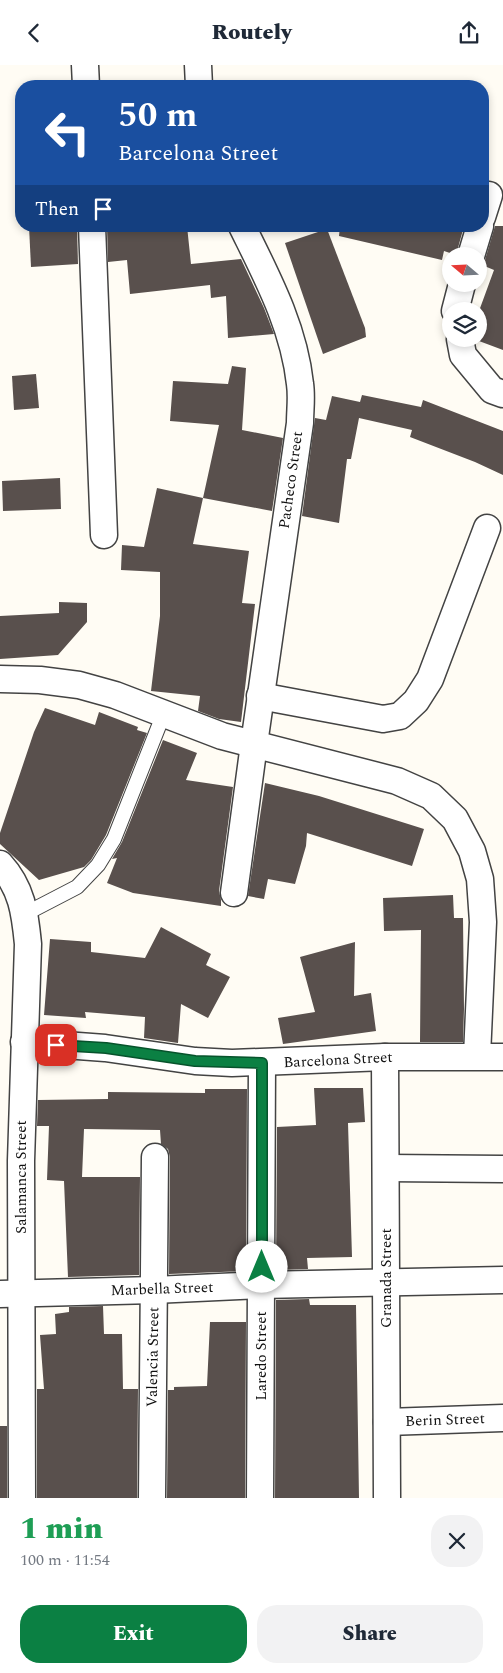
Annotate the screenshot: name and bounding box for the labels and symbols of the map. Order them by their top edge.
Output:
north arrow [442,247,488,293]
street label: Pacheco Street [273,430,309,530]
pin [35,1024,77,1066]
street label: Barcelona Street [283,1046,393,1074]
street label: Salamanca Street [10,1120,33,1234]
street label: Granada Street [375,1228,398,1328]
position arrow [235,1240,287,1292]
street label: Marbella Street [110,1276,214,1302]
street label: Valencia Street [141,1307,165,1407]
street label: Laredo Street [250,1311,273,1401]
street label: Berin Street [405,1407,485,1433]

